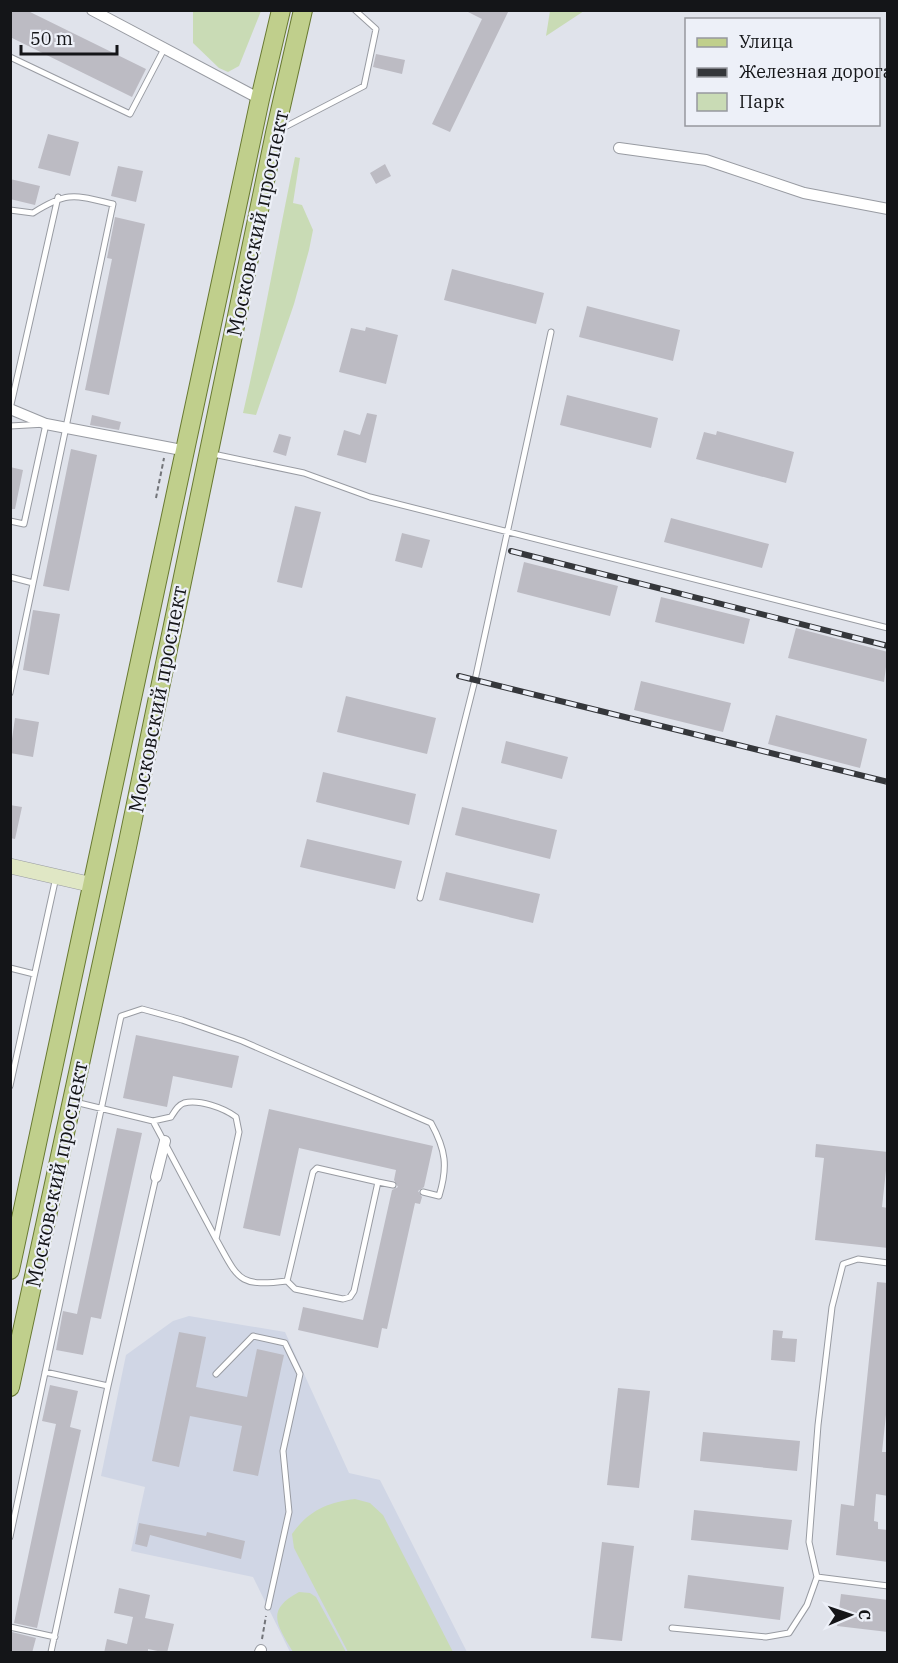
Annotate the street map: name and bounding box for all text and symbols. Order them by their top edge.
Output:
scale bar [21,18,117,56]
legend [685,18,880,126]
text: 50 m [30,27,73,50]
text: Улица [739,30,794,53]
text: Железная дорога [739,60,893,83]
text: Парк [739,90,785,113]
street label: Московский проспект [219,107,295,339]
street label: Московский проспект [121,583,193,815]
street label: Московский проспект [18,1058,94,1290]
north arrow [820,1585,880,1645]
text: С [855,1609,875,1620]

